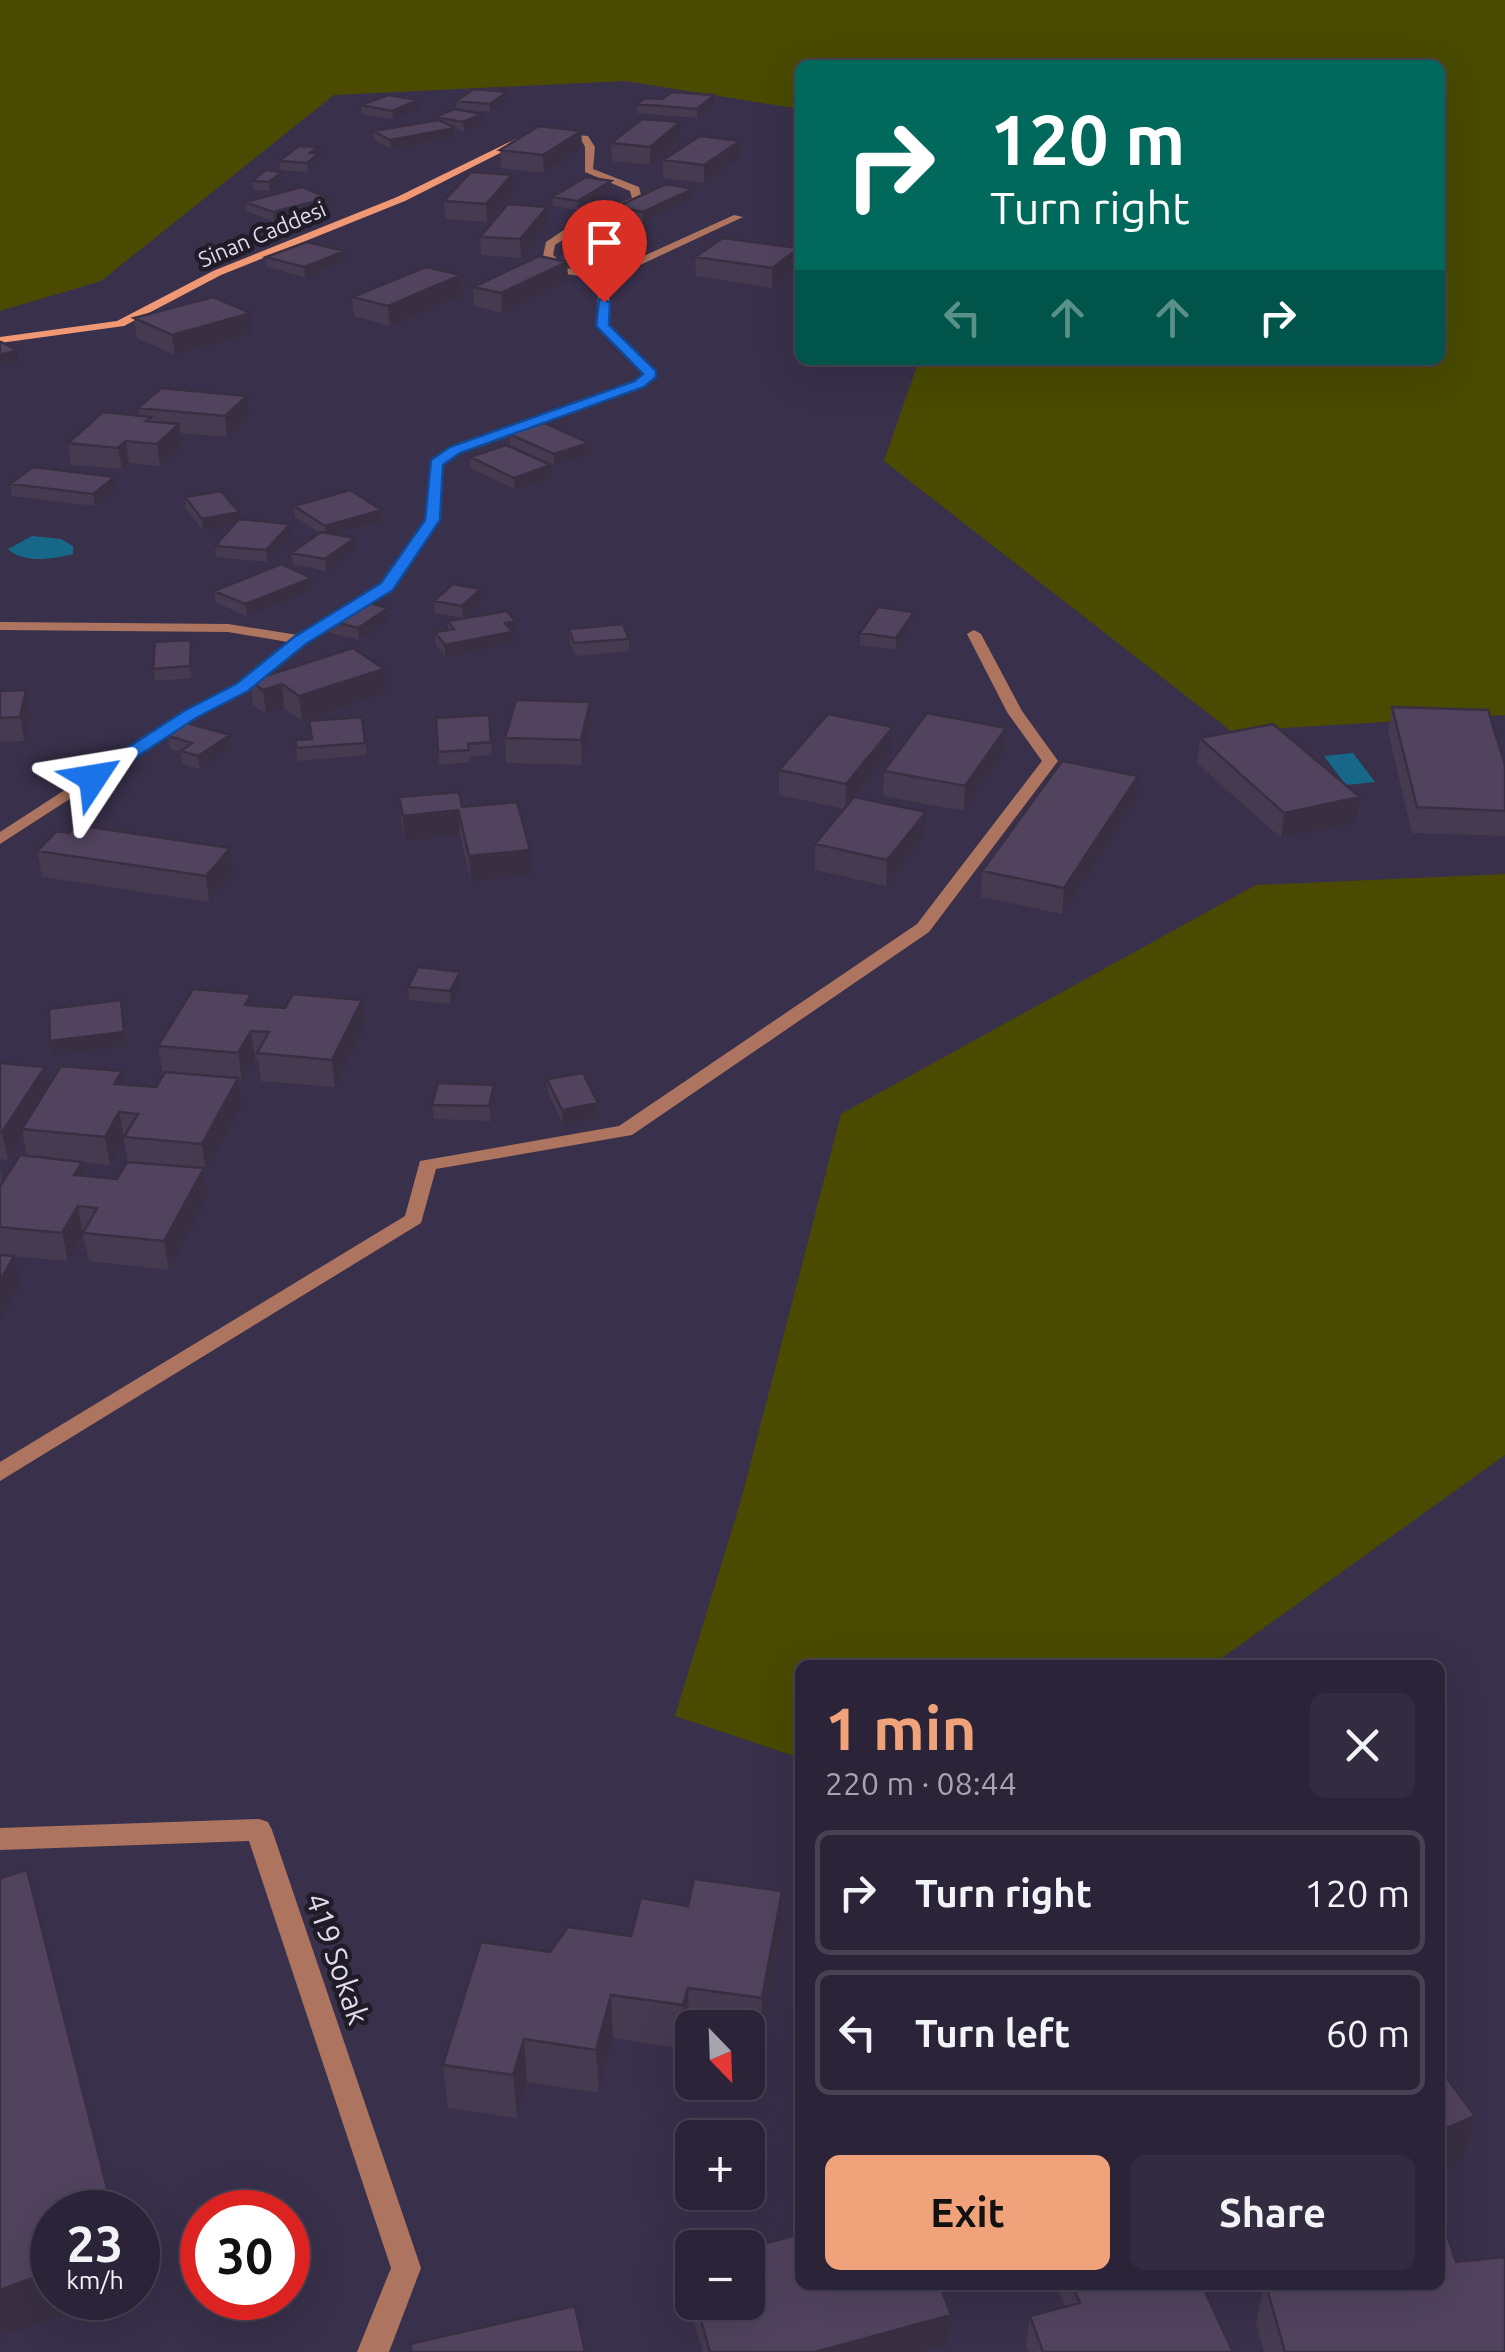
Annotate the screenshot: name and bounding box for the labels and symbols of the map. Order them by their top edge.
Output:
street label: Sinan Caddesi [194,195,329,272]
pin [562,200,647,303]
position arrow [41,726,145,830]
street label: 419 Sokak [300,1889,376,2029]
north arrow [675,2010,765,2100]
speed limit sign: 30 [180,2190,310,2320]

